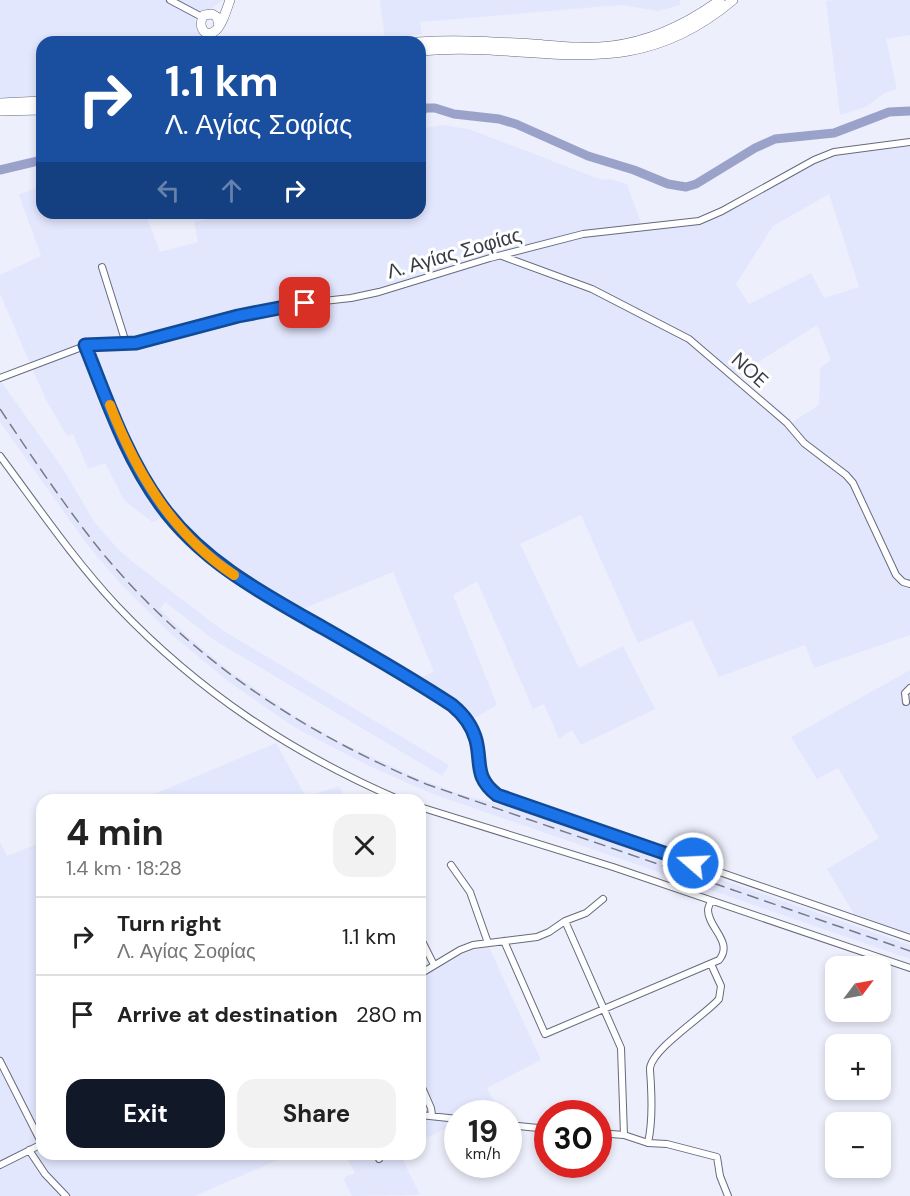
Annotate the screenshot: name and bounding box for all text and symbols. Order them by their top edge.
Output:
text: 1.1 km [165,54,278,109]
icon: right [66,60,144,138]
text: Λ. Αγίας Σοφίας [165,107,352,142]
icon: left [152,174,185,207]
icon: ahead [215,174,248,207]
icon: right [278,174,311,207]
street label: Λ. Αγίας Σοφίας [384,221,525,285]
pin [279,277,330,328]
icon: arrive [288,286,321,319]
street label: NOE [726,347,774,393]
text: 4 min [66,809,164,856]
button: close [333,814,396,877]
position arrow [661,831,725,895]
text: 1.4 km · 18:28 [66,855,182,881]
text: Turn right [117,909,222,938]
icon: right [66,920,99,953]
text: 1.1 km [342,922,396,951]
text: Λ. Αγίας Σοφίας [117,938,256,964]
north arrow [825,956,891,1022]
map controls [825,956,891,1178]
icon: arrive [66,998,99,1031]
text: Arrive at destination [117,1000,338,1029]
text: 280 m [356,1000,422,1029]
button: + [825,1034,891,1100]
button: Exit [66,1079,225,1148]
button: Share [237,1079,396,1148]
speed limit sign: 30 [534,1100,612,1178]
text: 19 [468,1112,498,1151]
button: − [825,1112,891,1178]
text: km/h [465,1144,501,1164]

